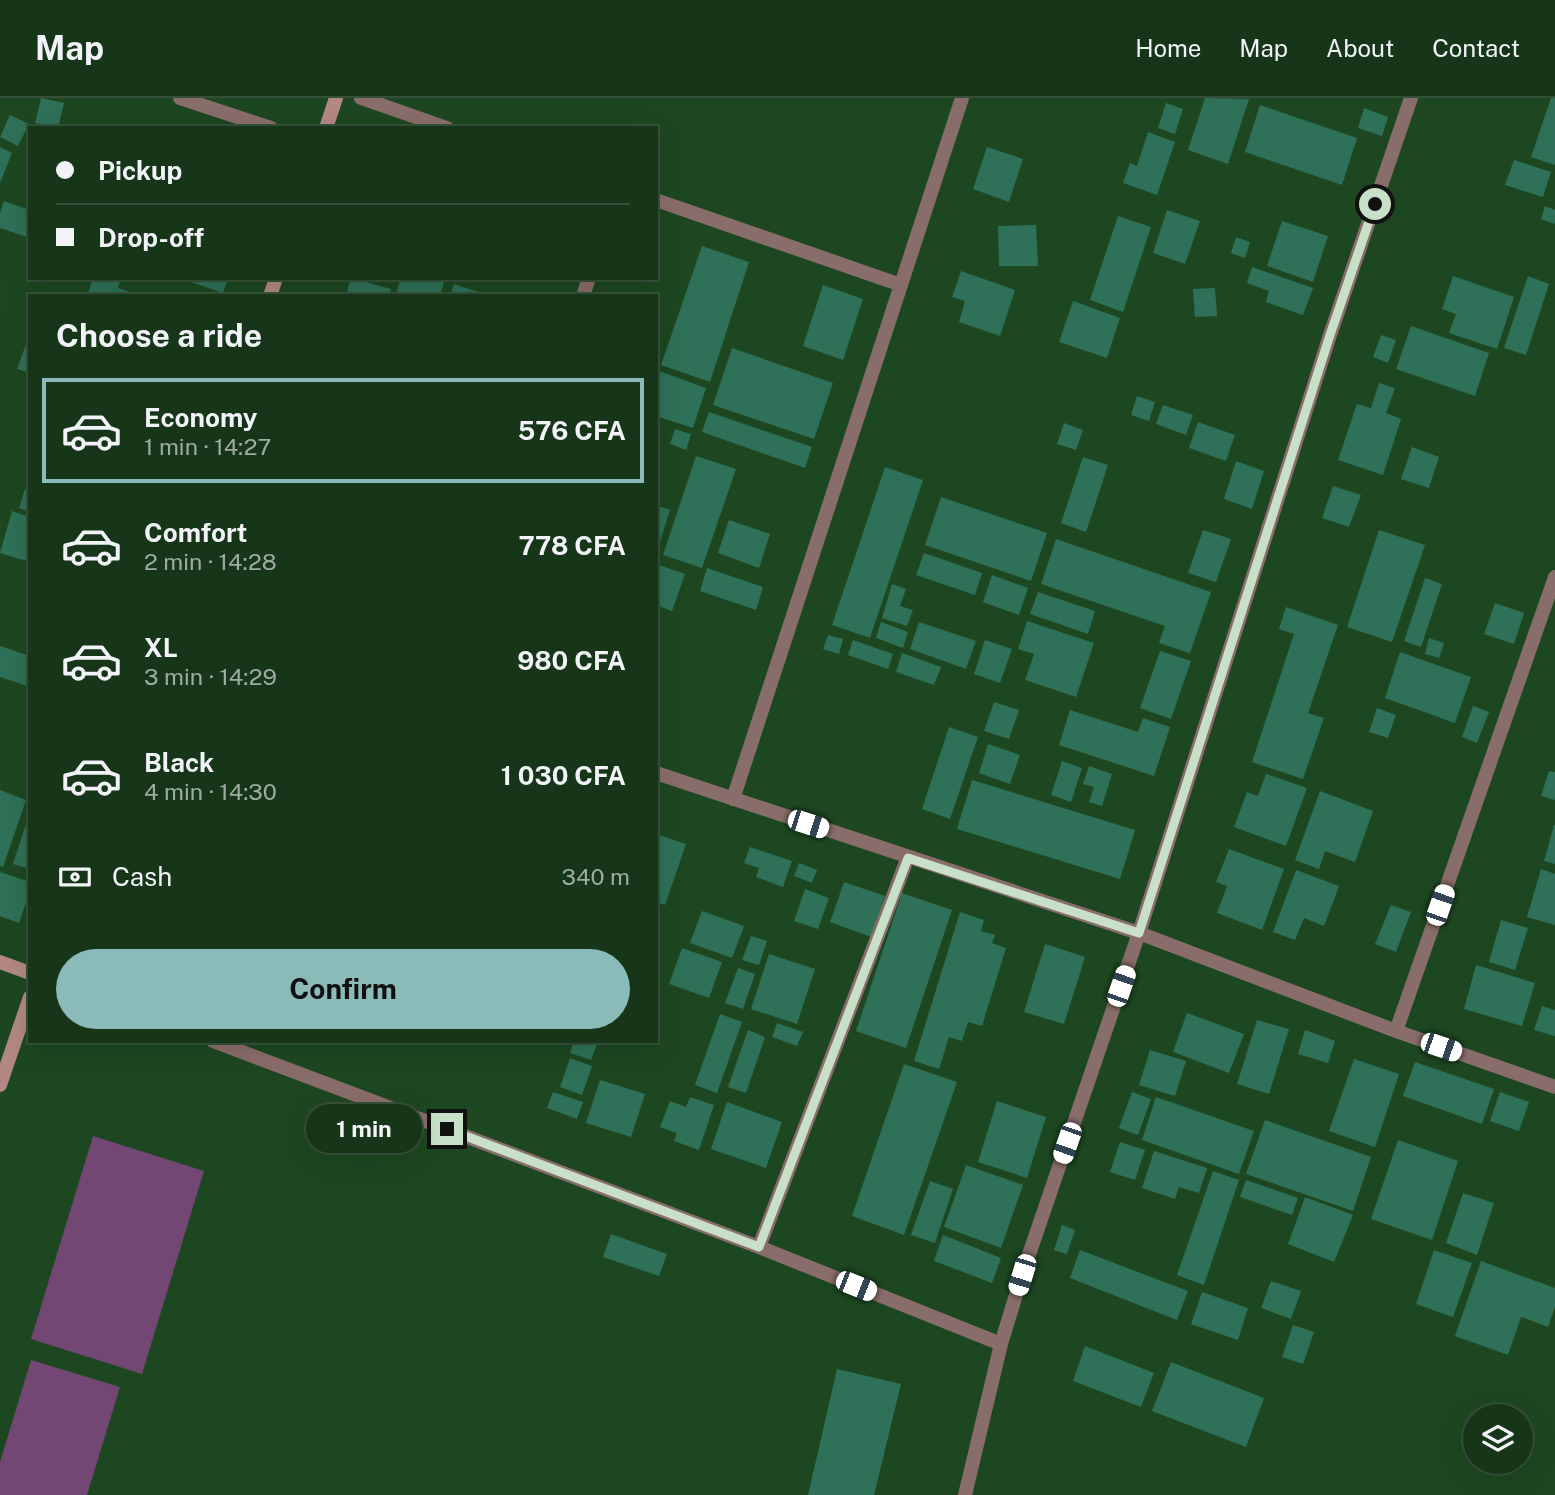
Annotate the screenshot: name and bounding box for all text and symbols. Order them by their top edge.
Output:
text: Map [35,29,104,67]
text: Home [1135,34,1201,62]
text: Map [1239,34,1288,62]
text: About [1326,34,1394,62]
text: Contact [1432,34,1520,62]
text: Pickup [98,155,182,186]
route start [1359,188,1391,220]
text: Drop-off [98,222,204,253]
text: Choose a ride [56,317,262,354]
icon: car [60,399,123,462]
text: Economy [144,402,257,433]
text: 576 CFA [518,415,626,446]
text: 1 min · 14:27 [144,433,271,460]
icon: car [60,514,123,577]
text: Comfort [144,517,247,548]
text: 778 CFA [518,530,626,561]
text: 2 min · 14:28 [144,548,277,575]
icon: car [60,629,123,692]
text: XL [144,632,178,663]
text: 980 CFA [517,645,626,676]
text: 3 min · 14:29 [144,663,277,690]
icon: car [60,744,123,807]
text: Black [144,747,214,778]
text: 1 030 CFA [501,760,626,791]
text: 4 min · 14:30 [144,778,277,805]
car [785,808,832,840]
icon: cash [56,858,94,896]
text: Cash [112,861,172,892]
text: 340 m [562,863,630,890]
car [1424,882,1457,928]
button: Confirm [56,949,630,1029]
car [1105,963,1138,1009]
car [1418,1030,1465,1064]
callout: 1 min [307,1104,422,1154]
route end [431,1113,463,1145]
text: 1 min [336,1115,392,1142]
car [1051,1120,1084,1166]
car [1006,1252,1039,1298]
car [833,1268,880,1304]
map controls [1463,1404,1533,1474]
button: layers [1463,1404,1533,1474]

